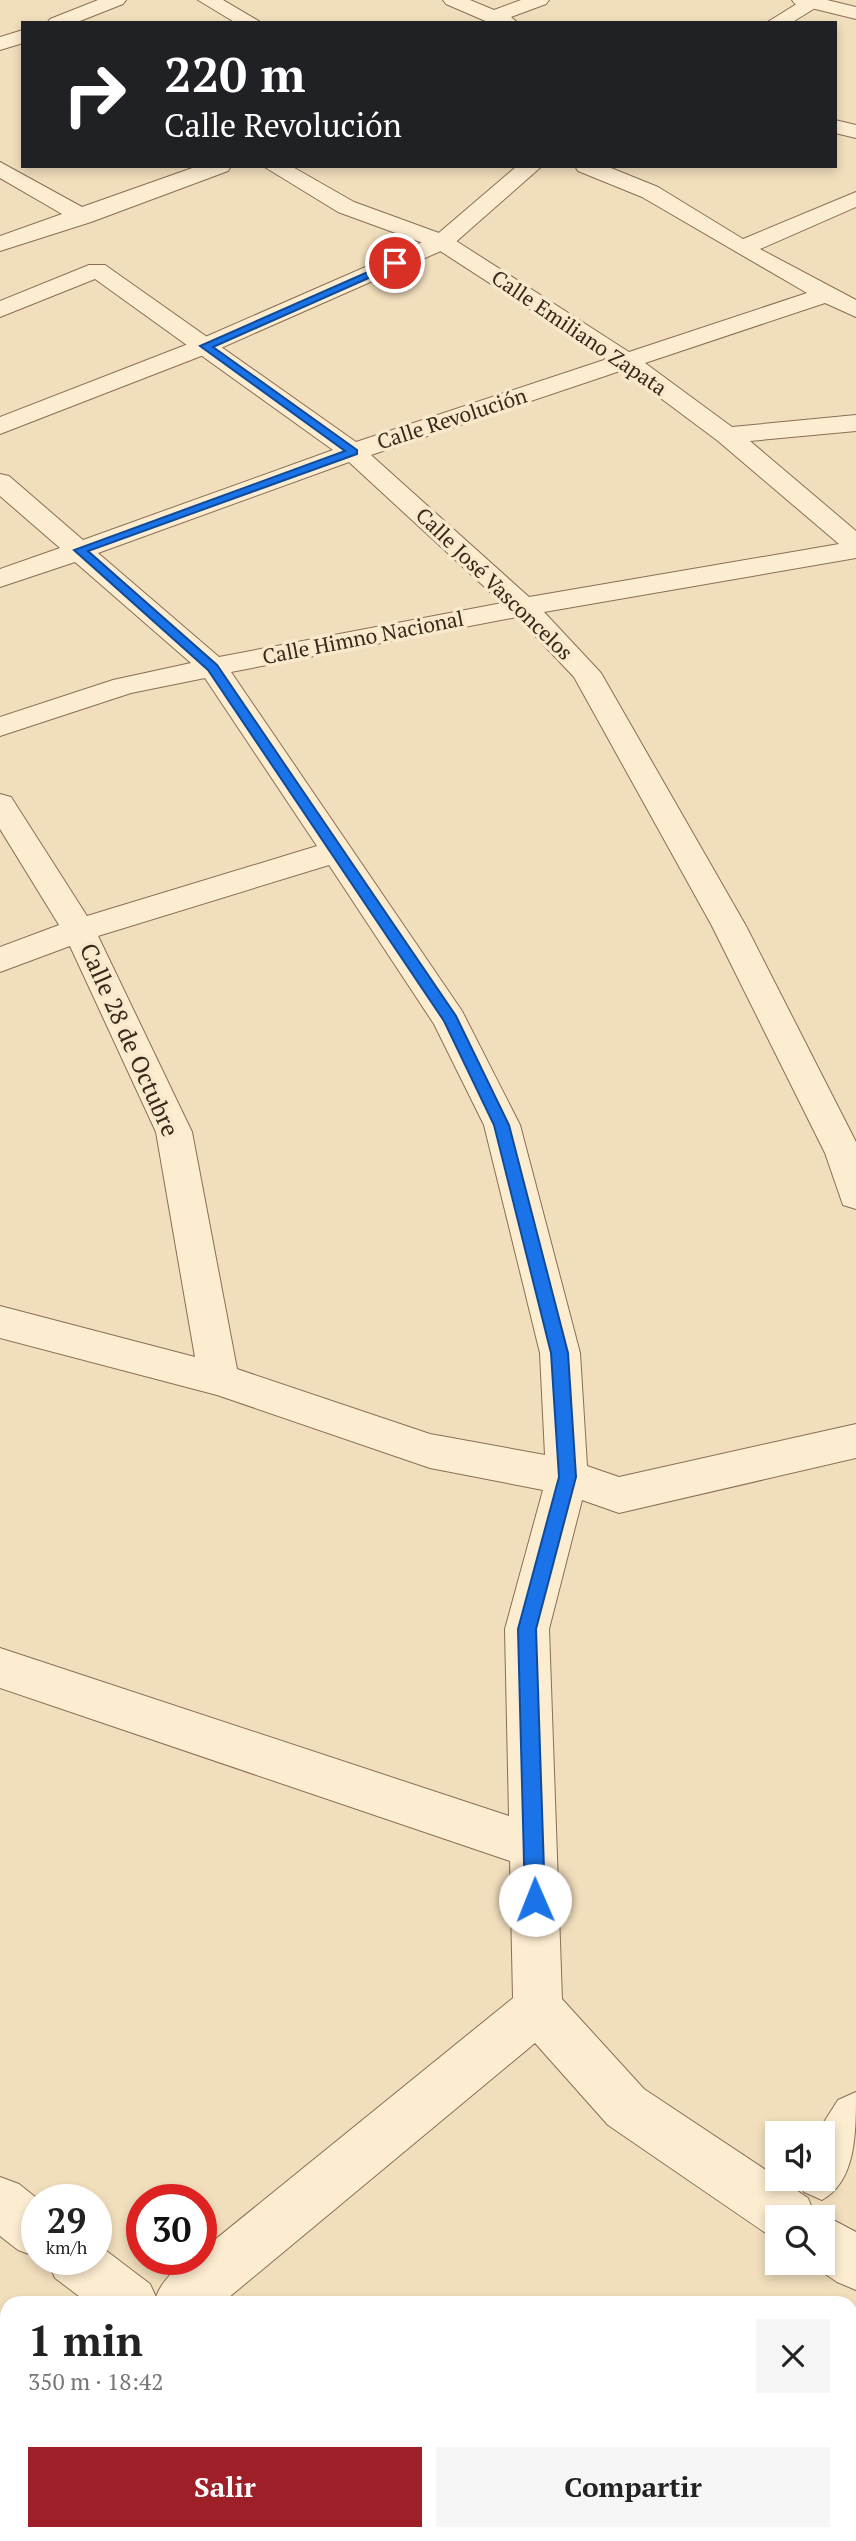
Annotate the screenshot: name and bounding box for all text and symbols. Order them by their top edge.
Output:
text: 220 m [164,41,306,106]
icon: right [49,49,140,140]
text: Calle Revolución [164,104,402,146]
pin [365,233,425,293]
icon: arrive [376,244,414,282]
street label: Calle Emiliano Zapata [486,263,673,402]
street label: Calle Revolución [373,380,531,455]
street label: Calle José Vasconcelos [410,501,579,666]
street label: Calle Himno Nacional [260,604,466,670]
street label: Calle 28 de Octubre [73,938,187,1141]
position arrow [498,1863,572,1937]
map controls [765,2121,835,2275]
button: sound [765,2121,835,2191]
speed limit sign: 30 [126,2184,217,2275]
text: 29 [47,2197,86,2243]
button: search [765,2205,835,2275]
text: km/h [46,2235,87,2259]
text: 1 min [28,2312,143,2368]
button: close [756,2319,830,2393]
text: 350 m · 18:42 [28,2366,163,2397]
button: Salir [28,2447,422,2527]
button: Compartir [436,2447,830,2527]

